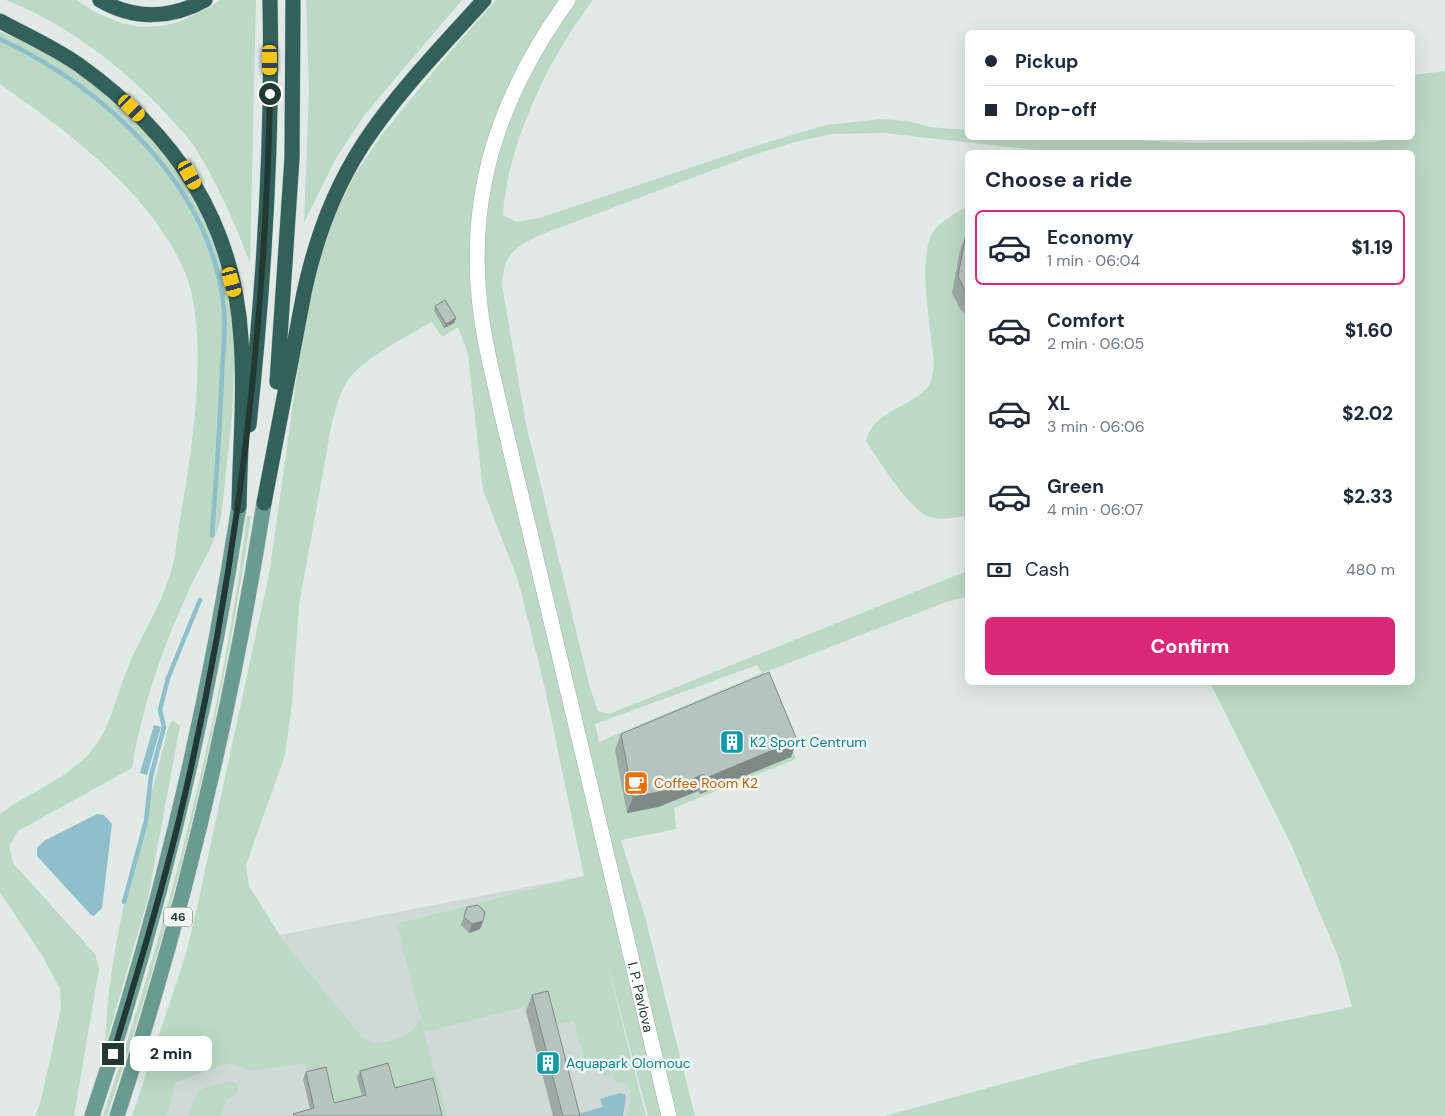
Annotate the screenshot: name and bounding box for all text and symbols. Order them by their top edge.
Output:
car [262,45,277,75]
text: Pickup [1015,49,1079,74]
route start [259,83,281,105]
car [116,92,147,124]
text: Drop-off [1015,97,1097,122]
car [176,158,203,192]
text: Choose a ride [985,165,1133,194]
icon: car [987,225,1032,270]
text: Economy [1047,225,1134,250]
text: $1.19 [1351,235,1393,260]
text: 1 min · 06:04 [1047,250,1140,271]
car [220,266,243,298]
icon: car [987,308,1032,353]
text: Comfort [1047,308,1125,333]
text: $1.60 [1345,318,1393,343]
text: 2 min · 06:05 [1047,333,1144,354]
icon: car [987,391,1032,436]
text: XL [1047,391,1070,416]
text: $2.02 [1342,401,1393,426]
text: 3 min · 06:06 [1047,416,1145,437]
icon: car [987,474,1032,519]
text: Green [1047,474,1104,499]
text: $2.33 [1343,484,1393,509]
text: 4 min · 06:07 [1047,499,1143,520]
icon: cash [985,556,1013,584]
text: Cash [1025,557,1069,582]
text: 480 m [1346,559,1395,580]
button: Confirm [985,617,1395,675]
building icon: K2 Sport Centrum [719,729,745,755]
place label: K2 Sport Centrum [750,733,867,751]
cafe icon: Coffee Room K2 [623,770,649,796]
place label: Coffee Room K2 [654,774,758,792]
road number: 46 [164,908,192,926]
street label: I. P. Pavlova [624,960,658,1034]
callout: 2 min [130,1036,213,1072]
route end [102,1043,124,1065]
text: 2 min [150,1043,192,1064]
building icon: Aquapark Olomouc [535,1050,561,1076]
place label: Aquapark Olomouc [566,1054,691,1072]

